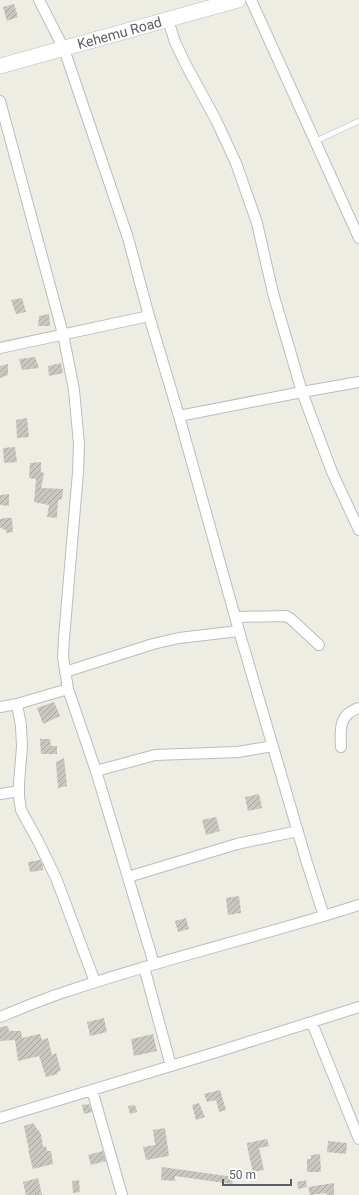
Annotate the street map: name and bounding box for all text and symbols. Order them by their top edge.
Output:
street label: Kehemu Road [76,14,163,52]
scale bar [223,1161,291,1187]
text: 50 m [229,1168,256,1182]

